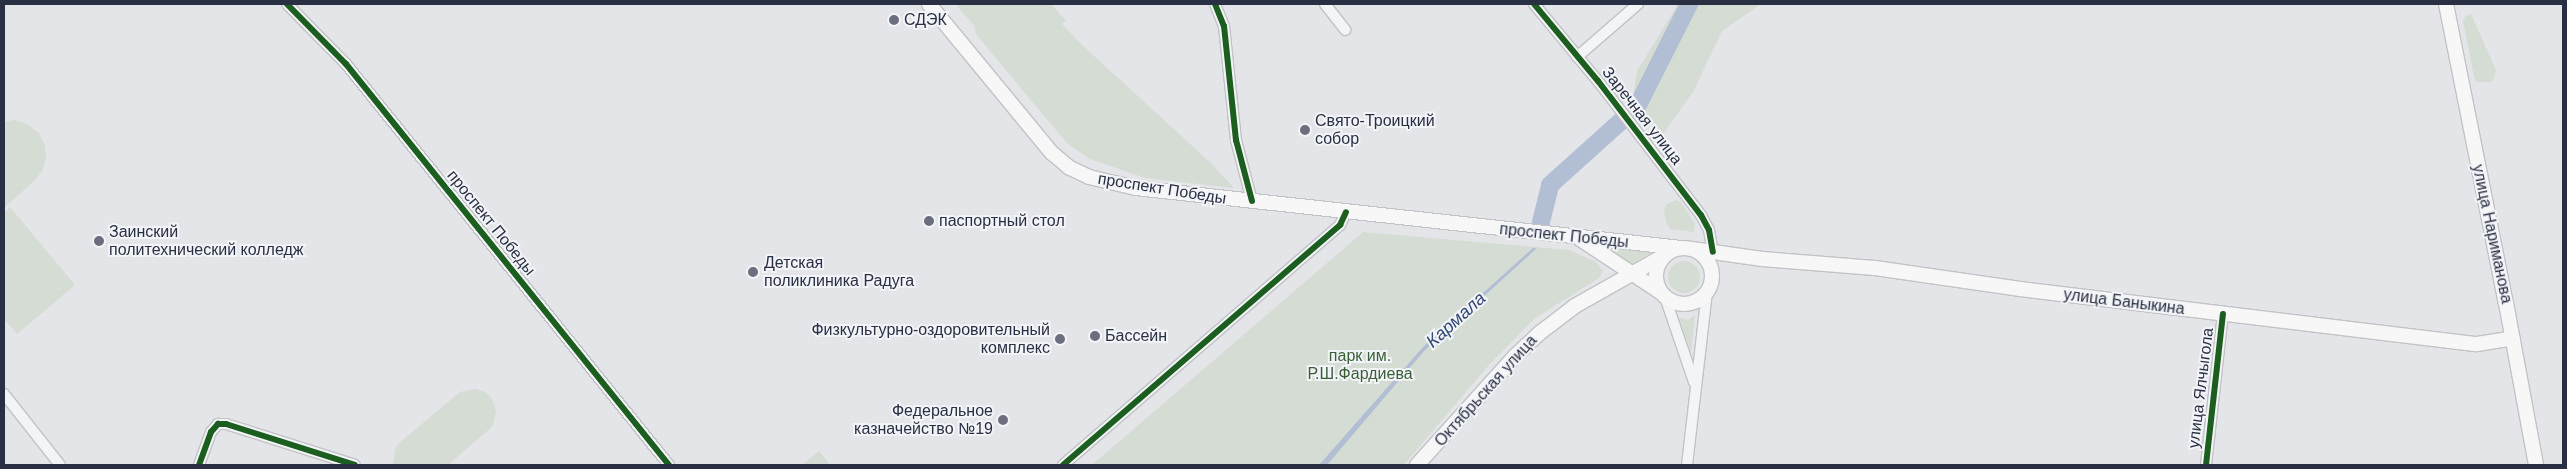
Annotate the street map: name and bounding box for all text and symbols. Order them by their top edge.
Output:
place label: СДЭК [904,10,947,30]
marker: СДЭК [888,14,900,26]
street label: Заречная улица [1598,63,1686,169]
place label: Свято-Троицкий собор [1315,111,1435,149]
marker: Свято-Троицкий собор [1299,124,1311,136]
street label: улица Нариманова [2468,163,2516,305]
street label: проспект Победы [443,167,539,279]
street label: проспект Победы [1096,169,1228,209]
place label: паспортный стол [939,211,1065,231]
marker: паспортный стол [923,215,935,227]
street label: проспект Победы [1498,220,1630,252]
place label: Заинский политехнический колледж [109,222,303,260]
marker: Заинский политехнический колледж [93,235,105,247]
place label: Детская поликлиника Радуга [764,253,914,291]
marker: Детская поликлиника Радуга [746,265,760,279]
street label: улица Баныкина [2062,285,2186,319]
water label: Кармала [1422,288,1490,352]
place label: Физкультурно-оздоровительный комплекс [811,320,1050,358]
place label: Бассейн [1105,326,1167,346]
street label: улица Ялчыгола [2184,327,2218,449]
marker: Бассейн [1089,330,1101,342]
street label: Октябрьская улица [1431,331,1541,451]
marker: Физкультурно-оздоровительный комплекс [1054,333,1066,345]
park label: парк им. Р.Ш.Фардиева [1307,346,1413,384]
place label: Федеральное казначейство №19 [854,401,993,439]
marker: Федеральное казначейство №19 [997,414,1009,426]

